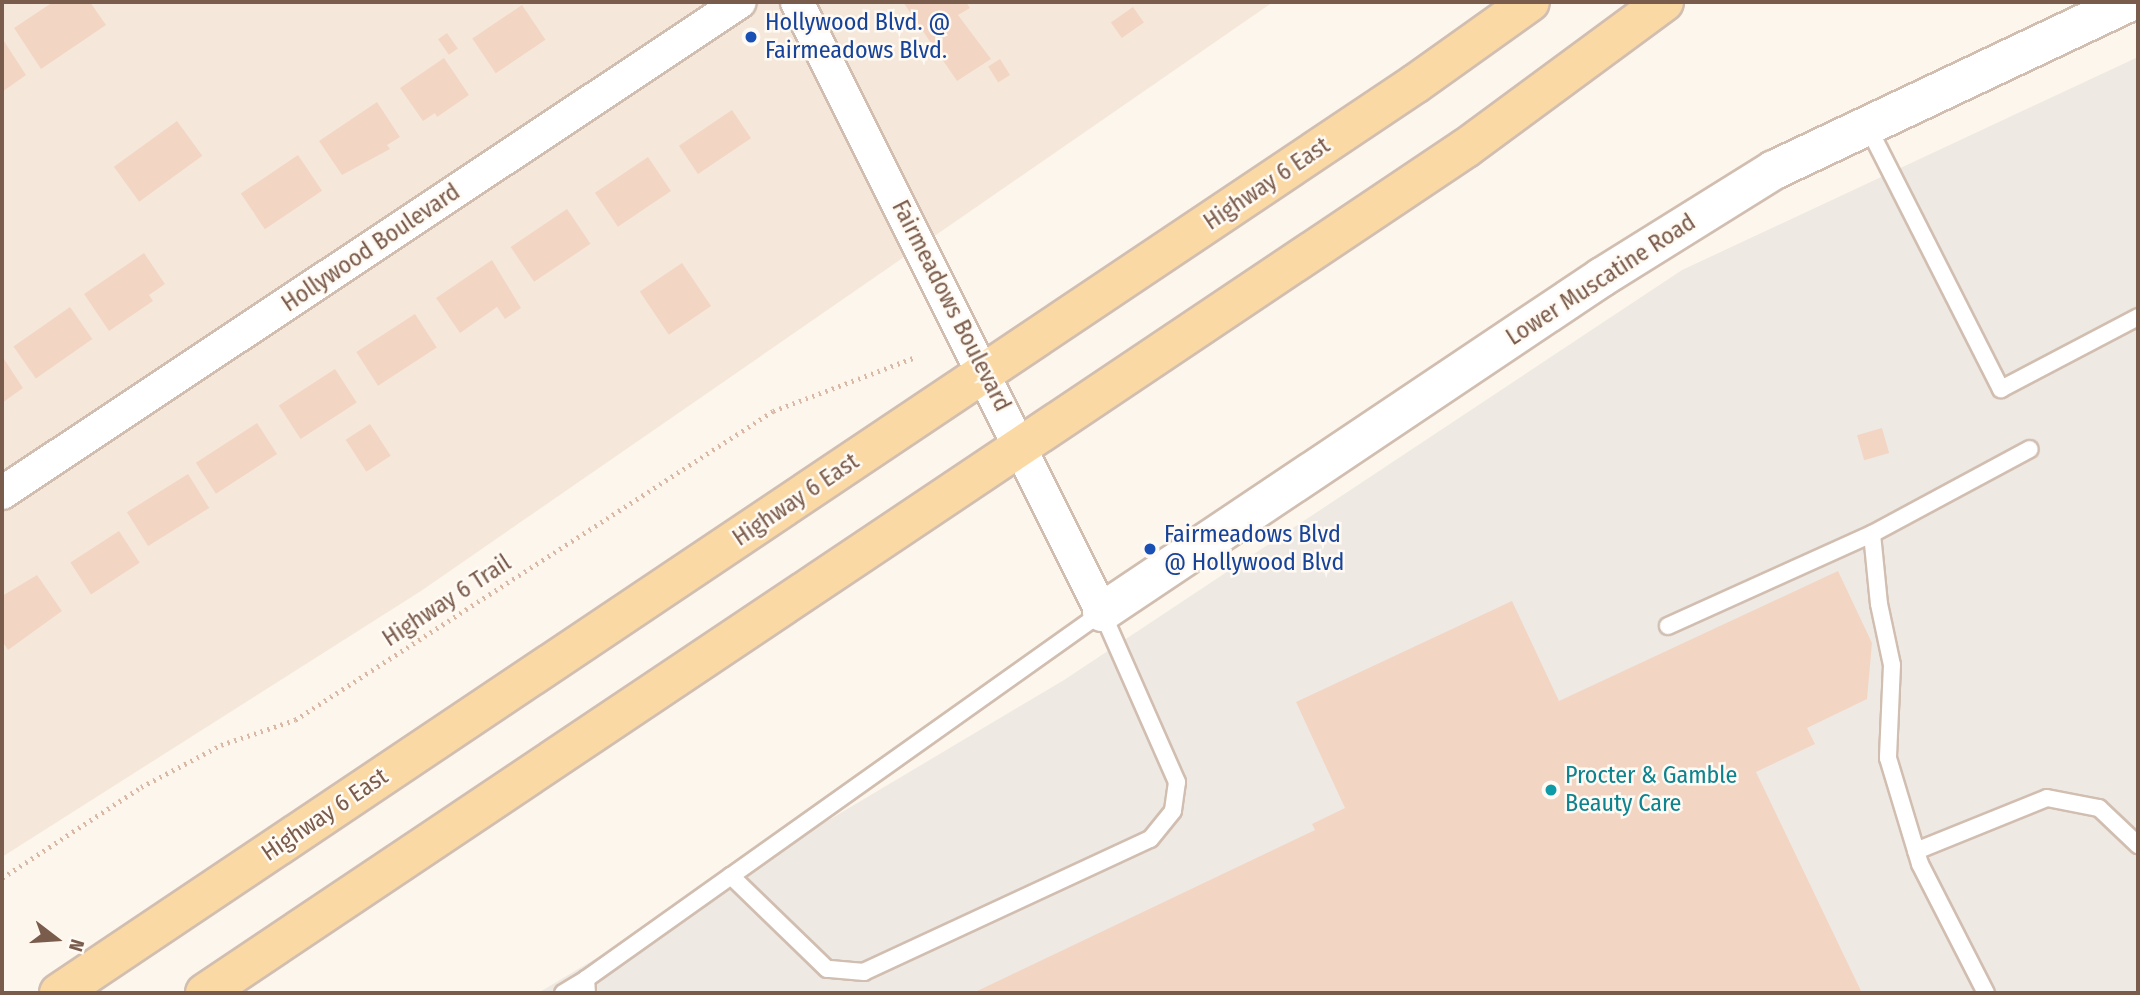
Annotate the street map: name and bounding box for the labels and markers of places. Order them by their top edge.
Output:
place label: Hollywood Blvd. @ Fairmeadows Blvd. [765,9,950,65]
marker: Hollywood Blvd. @ Fairmeadows Blvd. [743,29,759,45]
place label: Fairmeadows Blvd @ Hollywood Blvd [1164,521,1344,577]
marker: Fairmeadows Blvd @ Hollywood Blvd [1142,541,1158,557]
place label: Procter & Gamble Beauty Care [1565,762,1737,818]
marker: Procter & Gamble Beauty Care [1543,782,1559,798]

